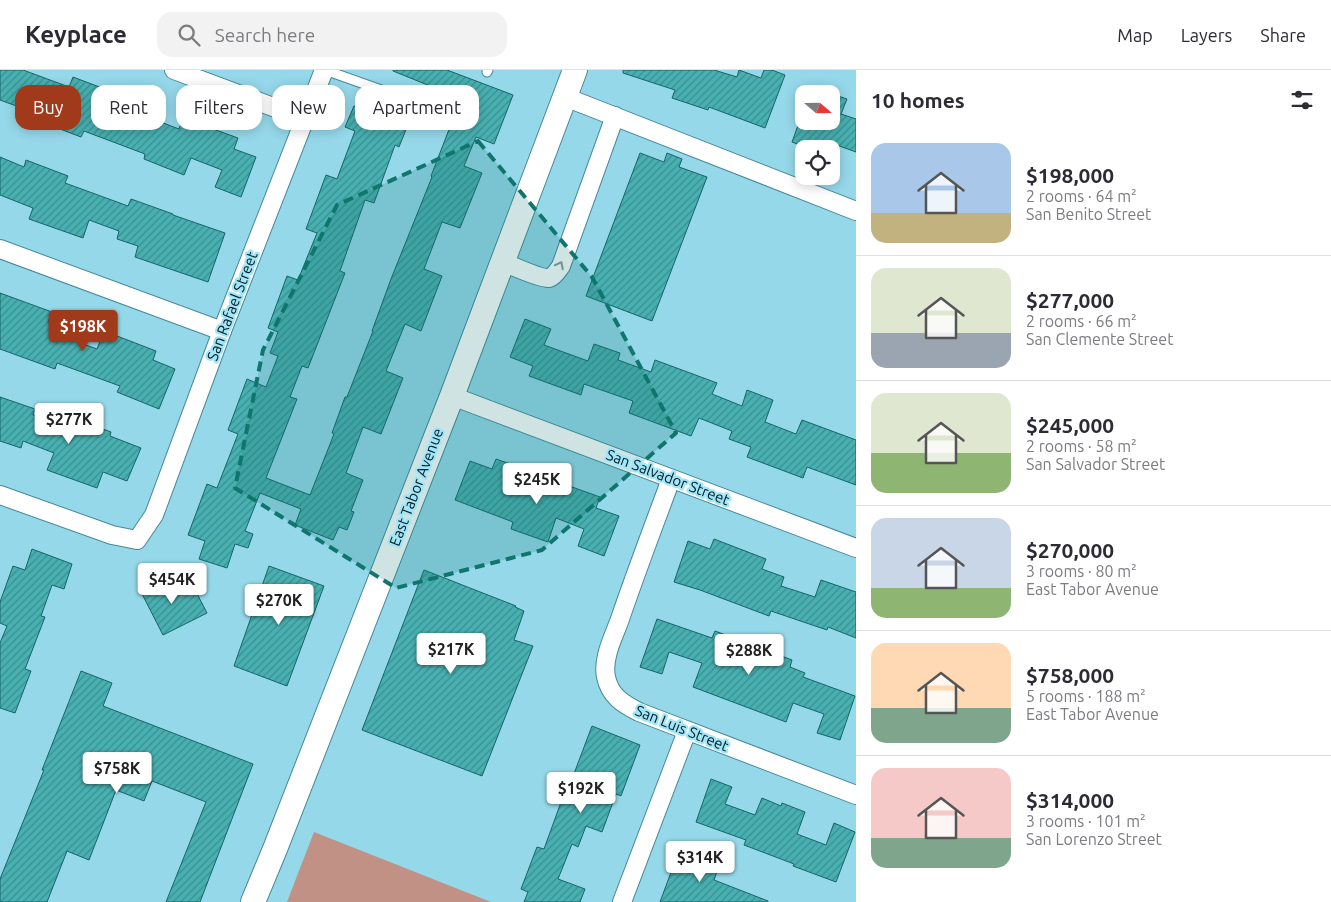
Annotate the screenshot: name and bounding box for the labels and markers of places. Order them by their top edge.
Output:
pin: $198K [48,310,118,352]
pin: $277K [34,402,104,445]
pin: $245K [502,462,572,505]
pin: $454K [137,562,207,605]
pin: $270K [244,584,314,626]
pin: $217K [416,632,486,675]
pin: $288K [714,634,784,676]
pin: $758K [82,752,152,794]
pin: $192K [546,772,616,814]
pin: $314K [665,840,735,883]

